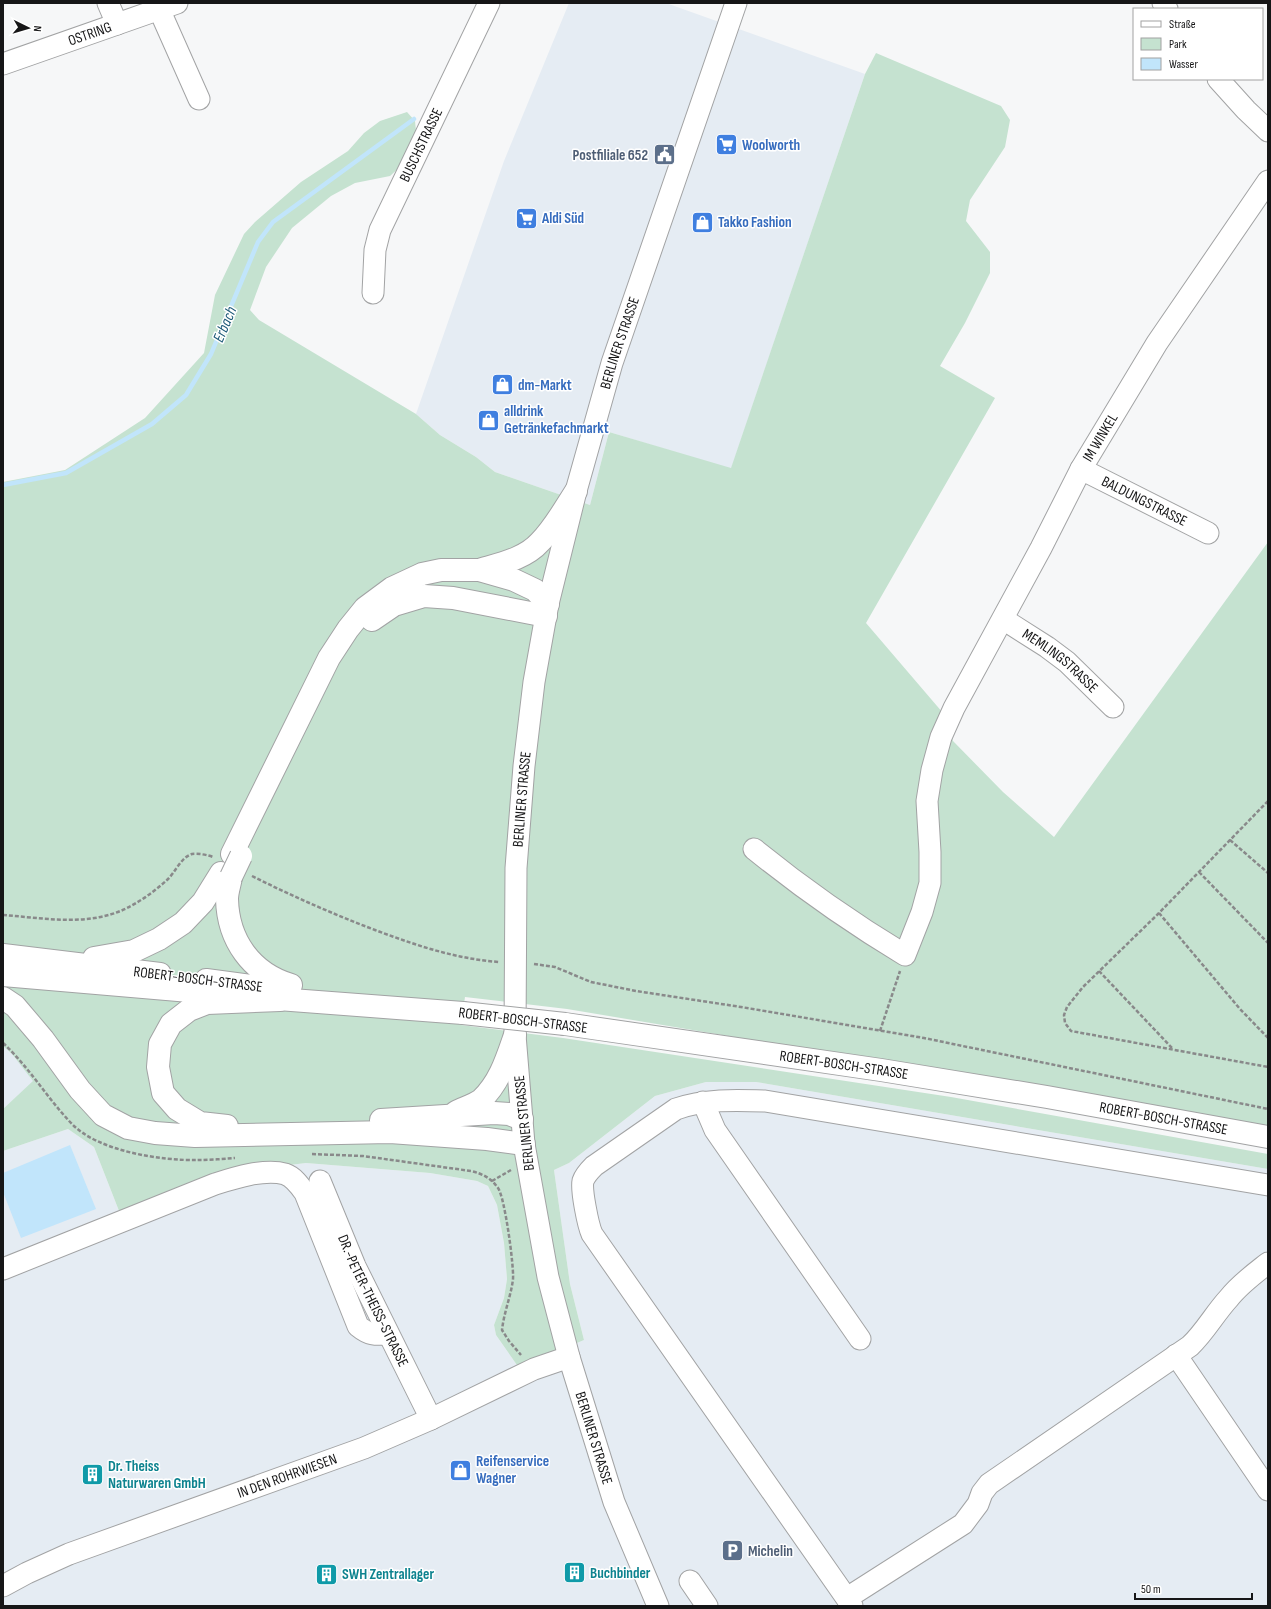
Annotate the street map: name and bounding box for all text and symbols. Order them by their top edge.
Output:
north arrow [8,8,48,48]
legend [1133,8,1263,80]
text: Straße [1169,17,1196,32]
street label: OSTRING [66,18,114,50]
text: N [31,25,44,32]
text: Park [1169,37,1187,52]
text: Wasser [1169,57,1198,72]
street label: BUSCHSTRASSE [395,105,447,185]
supermarket icon: Woolworth [714,132,740,158]
place label: Woolworth [742,136,800,155]
public building icon: Postfiliale 652 [651,142,677,168]
place label: Postfiliale 652 [573,146,648,165]
supermarket icon: Aldi Süd [514,205,540,231]
place label: Aldi Süd [541,209,584,228]
shop icon: Takko Fashion [690,209,716,235]
place label: Takko Fashion [718,213,792,232]
street label: BERLINER STRASSE [596,294,644,391]
water label: Erbach [209,304,241,345]
shop icon: dm-Markt [489,372,515,398]
place label: dm-Markt [518,376,572,395]
place label: alldrink Getränkefachmarkt [504,402,609,438]
shop icon: alldrink Getränkefachmarkt [475,407,501,433]
street label: IM WINKEL [1079,410,1123,465]
street label: BALDUNGSTRASSE [1098,472,1190,531]
street label: MEMLINGSTRASSE [1019,625,1102,697]
street label: BERLINER STRASSE [509,750,536,848]
street label: ROBERT-BOSCH-STRASSE [132,962,264,997]
street label: ROBERT-BOSCH-STRASSE [457,1003,589,1038]
street label: ROBERT-BOSCH-STRASSE [778,1046,910,1084]
street label: BERLINER STRASSE [510,1074,539,1172]
street label: ROBERT-BOSCH-STRASSE [1098,1098,1229,1140]
street label: DR.-PETER-THEISS-STRASSE [333,1232,413,1370]
street label: BERLINER STRASSE [570,1389,617,1487]
street label: IN DEN ROHRWIESEN [235,1450,340,1503]
place label: Reifenservice Wagner [476,1452,549,1488]
place label: Dr. Theiss Naturwaren GmbH [108,1457,206,1493]
shop icon: Reifenservice Wagner [447,1457,473,1483]
building icon: Dr. Theiss Naturwaren GmbH [79,1462,105,1488]
parking icon: Michelin [719,1538,745,1564]
place label: Michelin [748,1542,793,1561]
building icon: Buchbinder [562,1560,588,1586]
building icon: SWH Zentrallager [313,1561,339,1587]
place label: Buchbinder [590,1564,651,1583]
place label: SWH Zentrallager [342,1565,434,1584]
scale bar [1135,1575,1252,1601]
text: 50 m [1141,1582,1161,1597]

